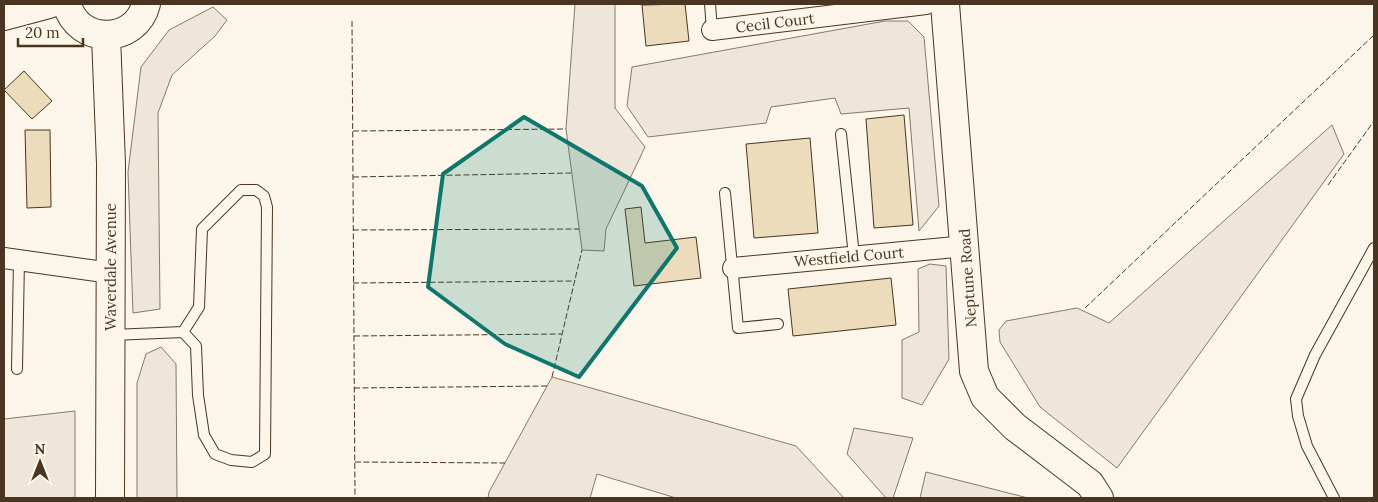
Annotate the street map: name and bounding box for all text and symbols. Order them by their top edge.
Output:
street label: Cecil Court [734,8,816,37]
scale bar [18,15,82,47]
text: 20 m [25,23,60,42]
street label: Waverdale Avenue [101,203,120,331]
street label: Neptune Road [955,228,980,328]
street label: Westfield Court [793,242,905,271]
north arrow [15,437,65,487]
text: N [35,440,46,458]

